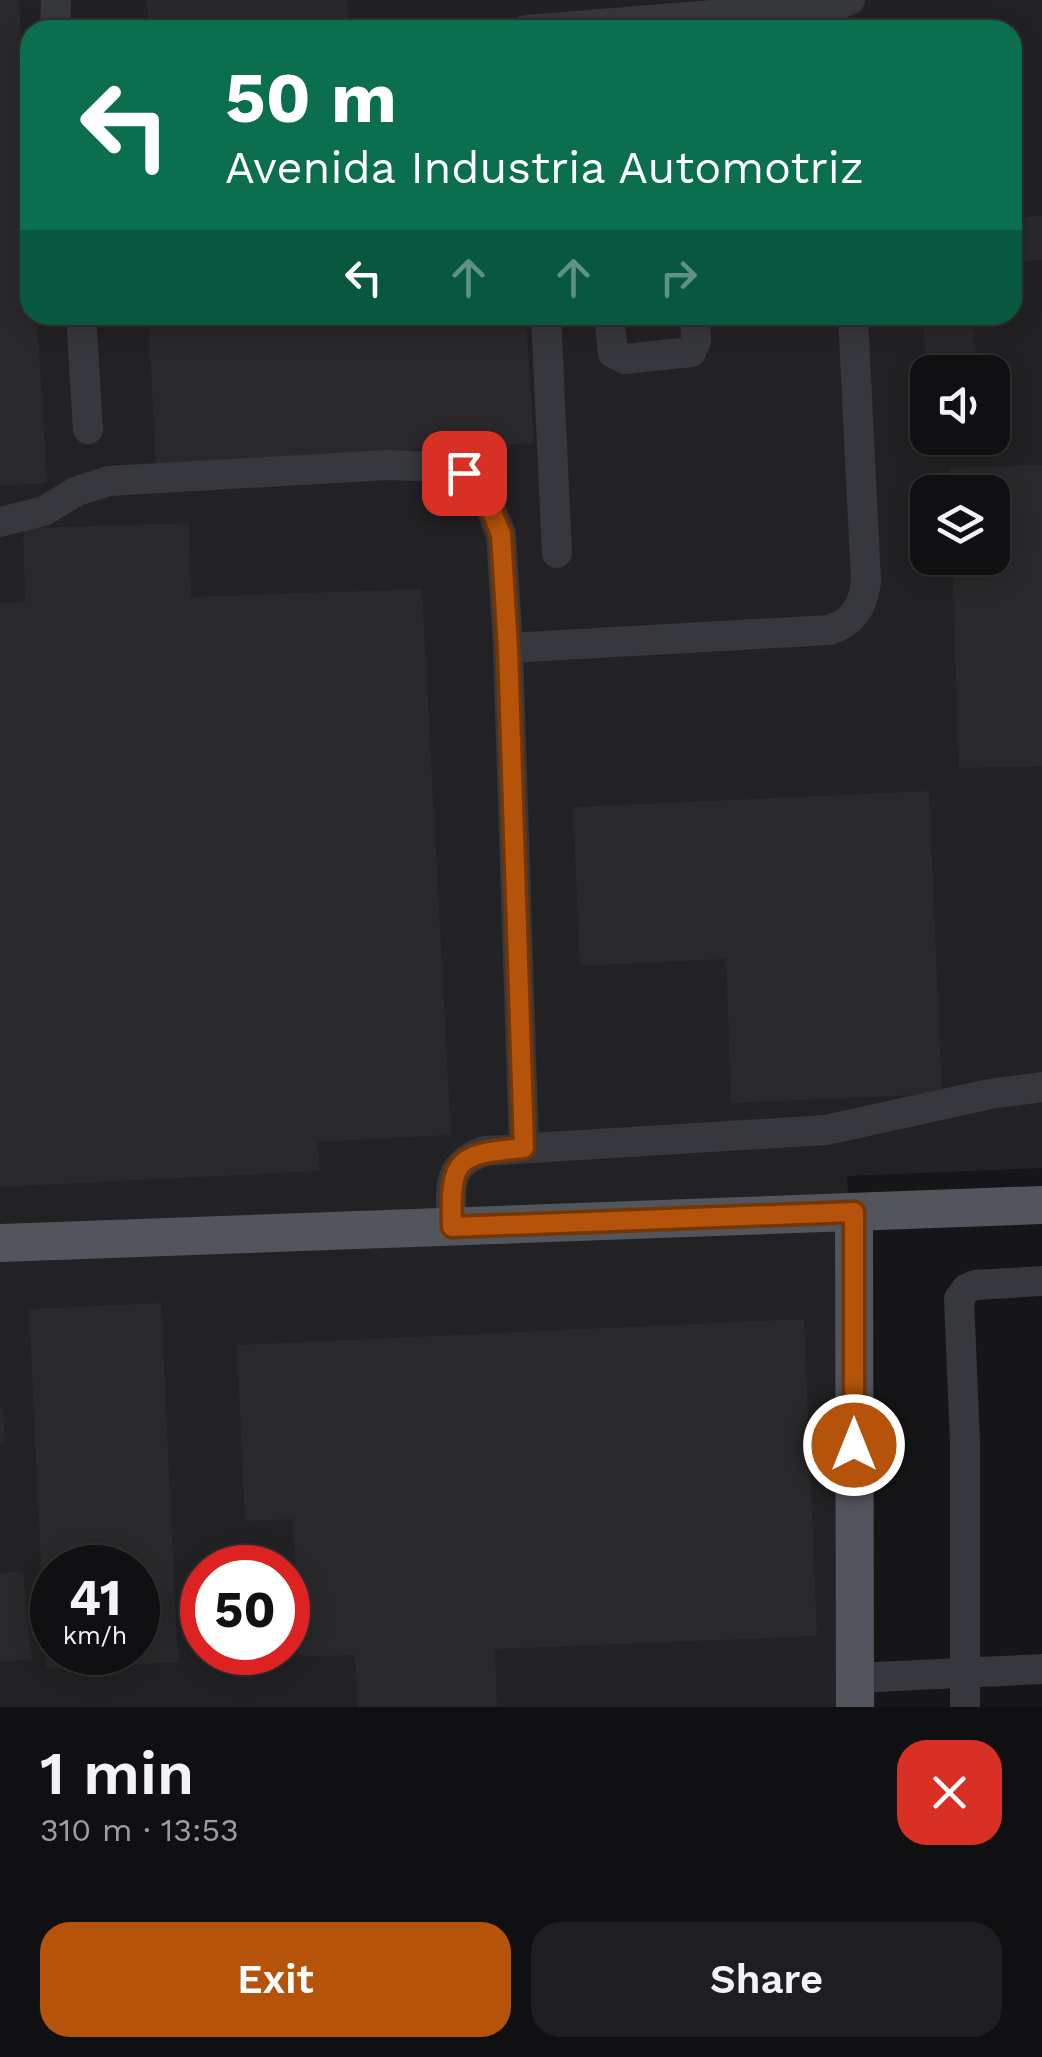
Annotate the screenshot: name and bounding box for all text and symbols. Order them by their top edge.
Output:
text: 50 m [225,57,397,139]
icon: left [60,60,190,190]
text: Avenida Industria Automotriz [225,141,864,194]
icon: left [336,250,391,305]
icon: ahead [441,250,496,305]
icon: ahead [546,250,601,305]
icon: right [651,250,706,305]
map controls [910,355,1010,575]
button: sound [910,355,1010,455]
pin [422,431,507,516]
icon: arrive [437,446,492,501]
button: layers [910,475,1010,575]
position arrow [802,1393,906,1497]
speed limit sign: 50 [180,1545,310,1675]
text: 41 [69,1568,121,1627]
text: km/h [63,1621,127,1650]
text: 1 min [40,1738,194,1809]
button: close [897,1740,1002,1845]
text: 310 m · 13:53 [40,1811,239,1849]
button: Exit [40,1922,511,2037]
button: Share [531,1922,1002,2037]

